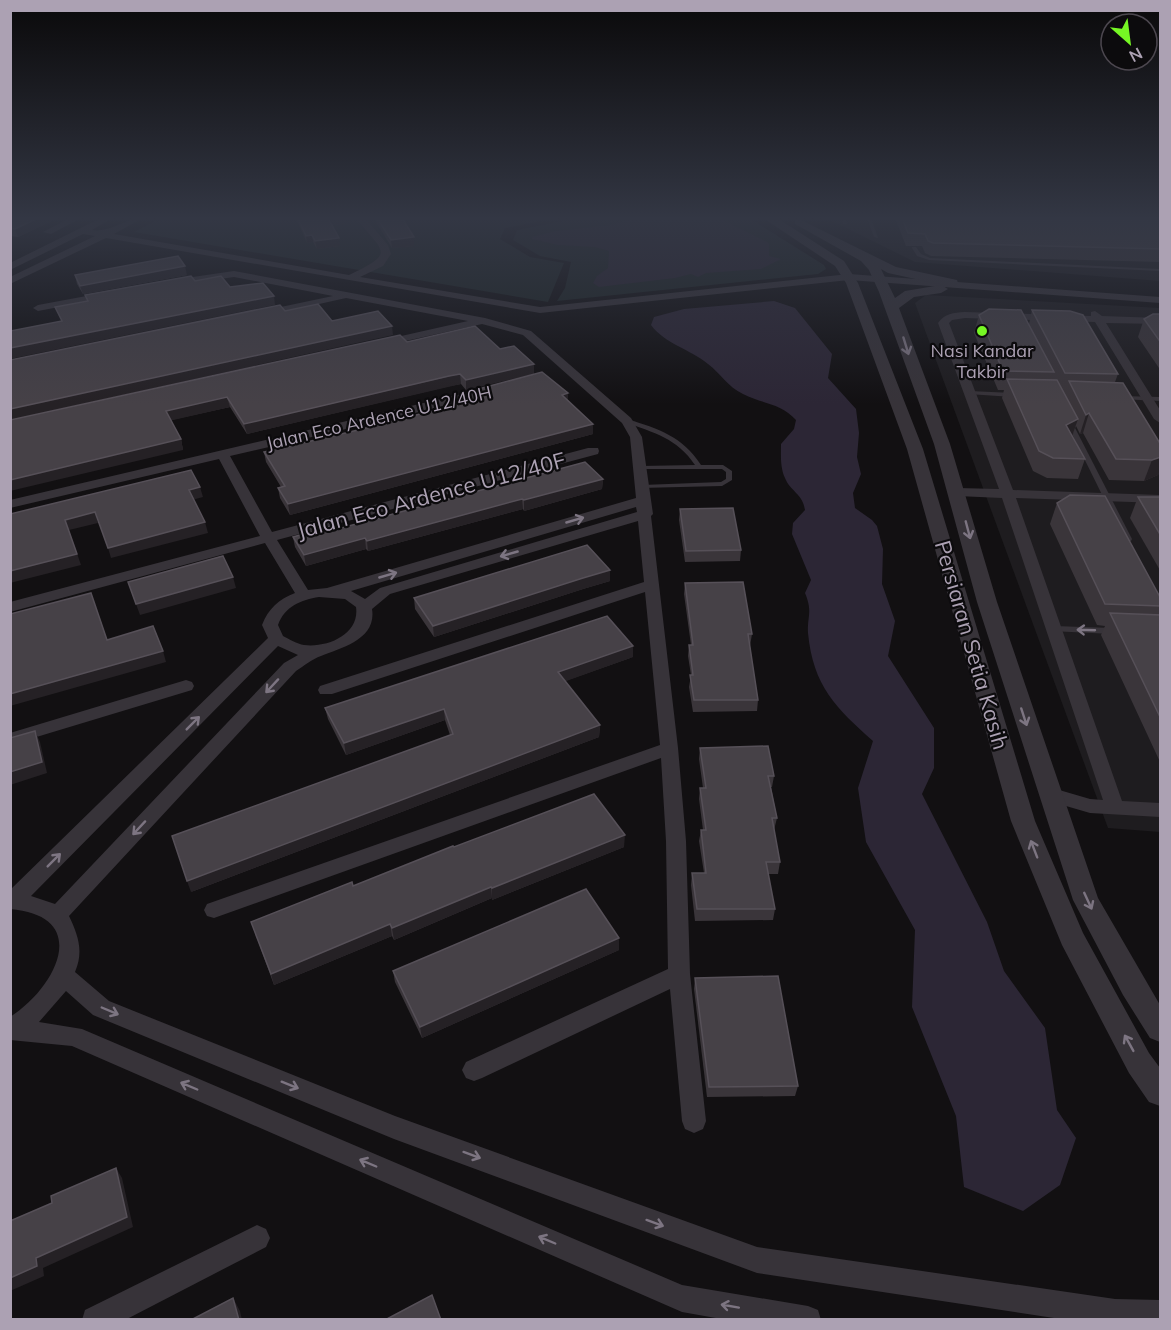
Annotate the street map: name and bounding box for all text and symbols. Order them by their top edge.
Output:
north arrow [1099,12,1159,72]
text: N [1126,44,1146,67]
marker: Nasi Kandar Takbir [975,324,989,338]
one-way arrow [901,336,912,355]
place label: Nasi Kandar Takbir [930,339,1034,383]
street label: Jalan Eco Ardence U12/40H [264,380,494,455]
street label: Jalan Eco Ardence U12/40F [293,446,569,544]
one-way arrow [565,514,584,525]
one-way arrow [963,521,974,540]
street label: Persiaran Setia Kasih [929,537,1015,753]
one-way arrow [500,549,519,560]
one-way arrow [378,569,397,580]
one-way arrow [1077,624,1097,635]
one-way arrow [265,678,279,693]
one-way arrow [1019,707,1030,726]
one-way arrow [186,716,201,730]
one-way arrow [132,820,146,835]
one-way arrow [1028,841,1039,859]
one-way arrow [47,853,62,867]
one-way arrow [1082,892,1094,910]
one-way arrow [100,1006,118,1017]
one-way arrow [1122,1035,1134,1052]
one-way arrow [180,1079,198,1090]
one-way arrow [280,1080,299,1091]
one-way arrow [462,1151,481,1162]
one-way arrow [360,1156,378,1168]
one-way arrow [645,1218,664,1229]
one-way arrow [539,1234,557,1245]
one-way arrow [720,1300,740,1311]

